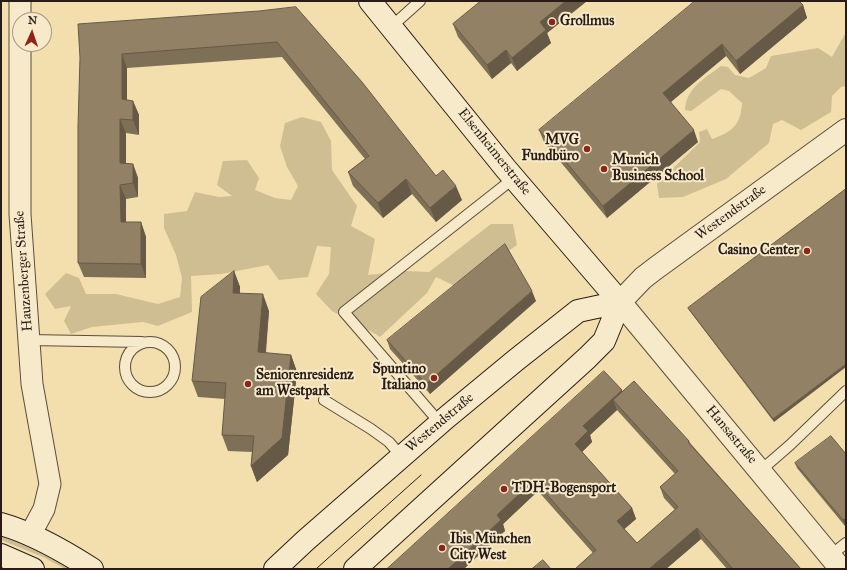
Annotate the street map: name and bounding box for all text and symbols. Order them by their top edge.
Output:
north arrow [12,12,52,52]
text: N [28,14,38,27]
place label: Grollmus [560,14,614,30]
marker: Grollmus [547,17,557,27]
street label: Elsenheimerstraße [454,105,534,199]
place label: MVG Fundbüro [521,133,579,166]
marker: MVG Fundbüro [582,144,592,154]
place label: Munich Business School [612,153,704,186]
marker: Munich Business School [599,164,609,174]
street label: Westendstraße [692,182,770,244]
street label: Hauzenberger Straße [11,210,37,332]
place label: Casino Center [718,243,799,259]
marker: Casino Center [802,246,812,256]
place label: Spuntino Italiano [372,362,426,394]
place label: Seniorenresidenz am Westpark [256,368,354,400]
marker: Spuntino Italiano [429,373,439,383]
marker: Seniorenresidenz am Westpark [243,379,253,389]
street label: Westendstraße [403,390,477,456]
street label: Hansastraße [702,402,760,468]
place label: TDH-Bogensport [512,481,616,497]
marker: TDH-Bogensport [499,484,509,494]
place label: Ibis München City West [450,532,531,564]
marker: Ibis München City West [437,543,447,553]

